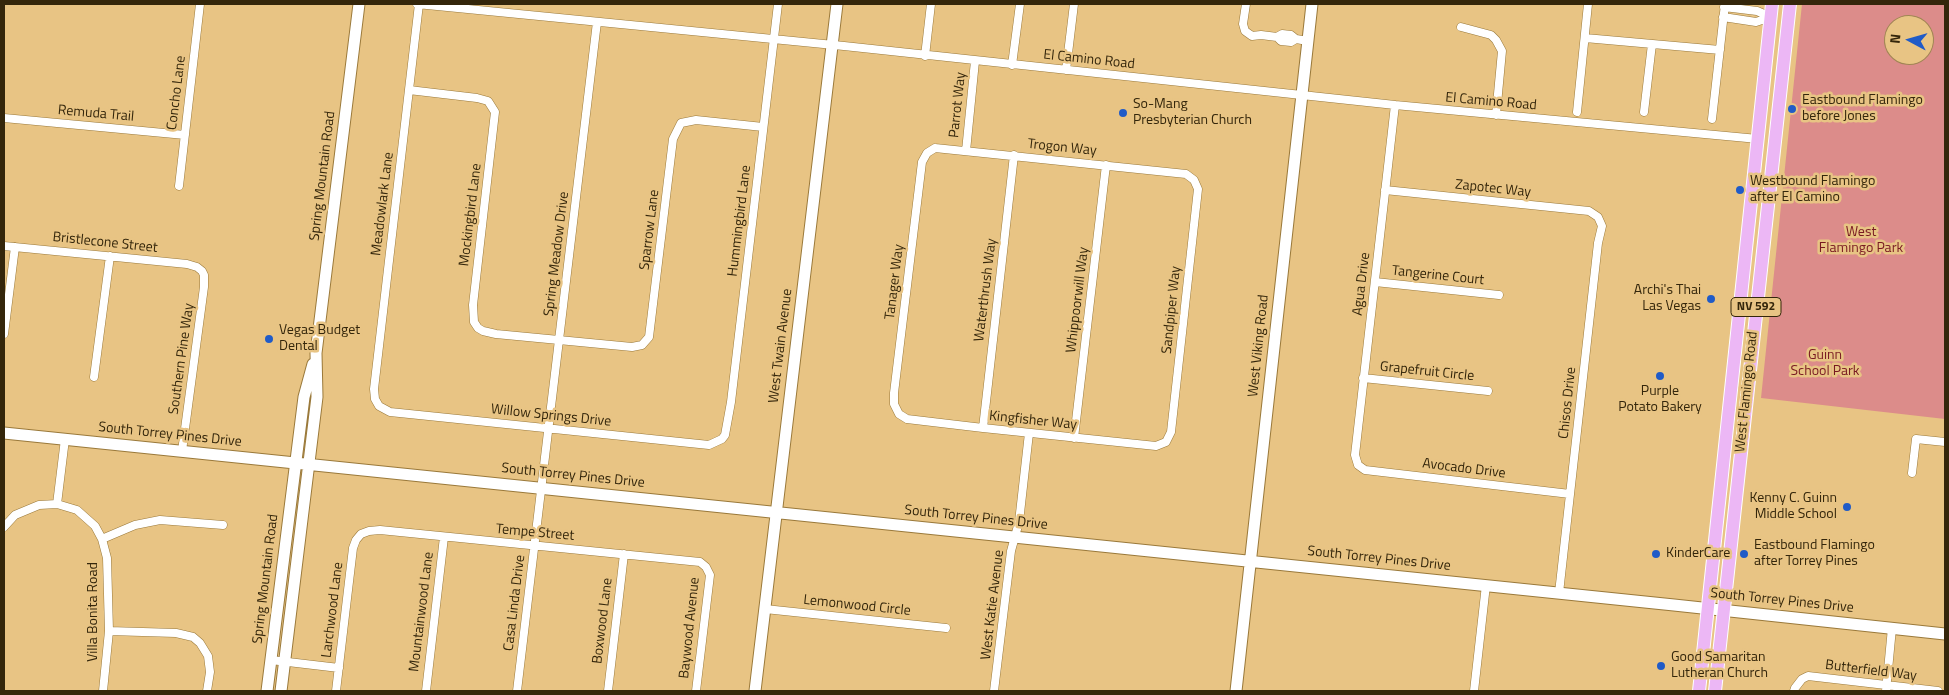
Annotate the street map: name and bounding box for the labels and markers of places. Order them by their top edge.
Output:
place label: Eastbound Flamingo before Jones [1802,93,1923,125]
place label: So-Mang Presbyterian Church [1133,97,1252,130]
marker: Eastbound Flamingo before Jones [1786,103,1798,115]
marker: So-Mang Presbyterian Church [1117,107,1129,119]
place label: Westbound Flamingo after El Camino [1750,174,1875,206]
marker: Westbound Flamingo after El Camino [1734,184,1746,196]
place label: Archi's Thai Las Vegas [1634,283,1701,316]
marker: Archi's Thai Las Vegas [1705,293,1717,305]
place label: Vegas Budget Dental [279,323,360,356]
marker: Vegas Budget Dental [263,333,275,345]
marker: Purple Potato Bakery [1654,370,1666,382]
place label: Purple Potato Bakery [1618,384,1702,417]
place label: Kenny C. Guinn Middle School [1750,491,1837,524]
marker: Kenny C. Guinn Middle School [1841,501,1853,513]
place label: Eastbound Flamingo after Torrey Pines [1754,538,1875,570]
place label: KinderCare [1666,546,1730,562]
marker: KinderCare [1650,548,1662,560]
marker: Eastbound Flamingo after Torrey Pines [1738,548,1750,560]
place label: Good Samaritan Lutheran Church [1671,650,1768,682]
marker: Good Samaritan Lutheran Church [1655,660,1667,672]

